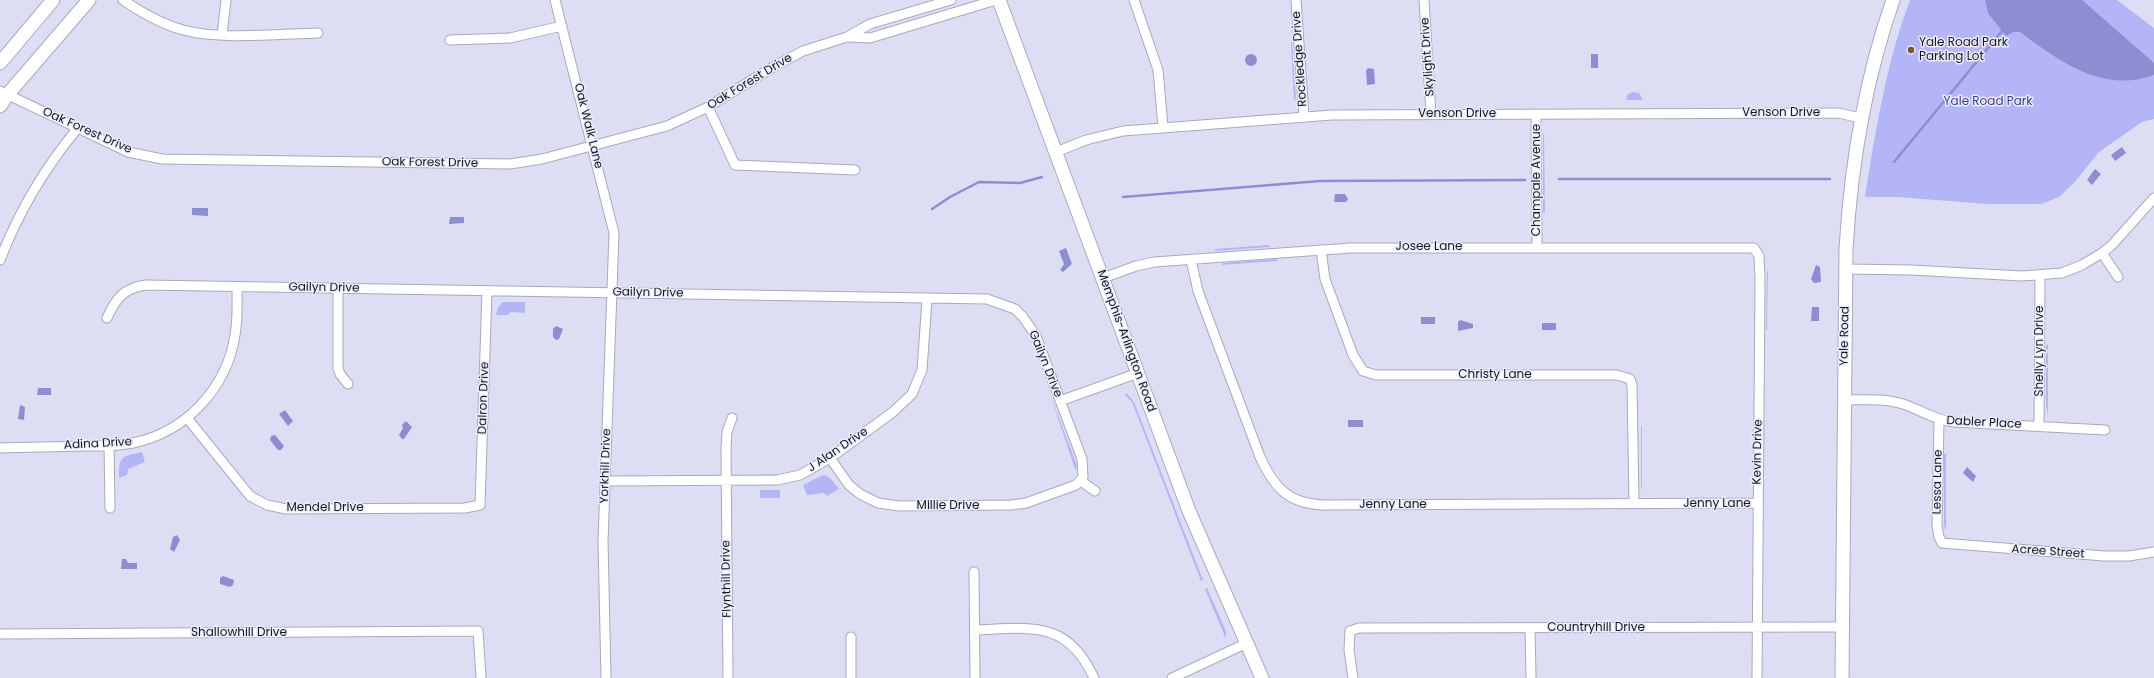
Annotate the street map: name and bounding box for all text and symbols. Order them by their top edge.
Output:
street label: Rockledge Drive [1289,11,1311,107]
street label: Skylight Drive [1418,17,1438,97]
place label: Yale Road Park Parking Lot [1919,36,2008,64]
marker: Yale Road Park Parking Lot [1906,45,1916,55]
street label: Oak Forest Drive [705,51,795,113]
street label: Oak Walk Lane [570,82,606,170]
park label: Yale Road Park [1944,95,2032,109]
street label: Oak Forest Drive [40,105,134,157]
street label: Venson Drive [1742,106,1820,120]
street label: Venson Drive [1418,107,1496,121]
street label: Champale Avenue [1530,124,1544,236]
street label: Oak Forest Drive [382,155,478,171]
street label: Josee Lane [1396,240,1462,254]
street label: Memphis-Arlington Road [1094,268,1158,414]
street label: Gailyn Drive [288,280,360,296]
street label: Gailyn Drive [612,285,684,301]
street label: Yale Road [1837,306,1853,366]
street label: Shelly Lyn Drive [2033,306,2047,396]
street label: Gailyn Drive [1025,328,1065,400]
street label: Dalron Drive [476,361,492,435]
street label: Christy Lane [1458,368,1532,382]
street label: Dabler Place [1946,414,2022,432]
street label: Kevin Drive [1750,419,1766,485]
street label: J Alan Drive [805,425,871,475]
street label: Yorkhill Drive [597,428,615,504]
street label: Adina Drive [64,435,132,453]
street label: Lessa Lane [1930,449,1946,515]
street label: Jenny Lane [1683,497,1751,511]
street label: Jenny Lane [1359,498,1427,512]
street label: Millie Drive [917,499,979,513]
street label: Mendel Drive [286,501,364,515]
street label: Flynthill Drive [719,540,735,618]
street label: Acree Street [2011,542,2085,562]
street label: Countryhill Drive [1547,621,1645,635]
street label: Shallowhill Drive [191,626,287,640]

